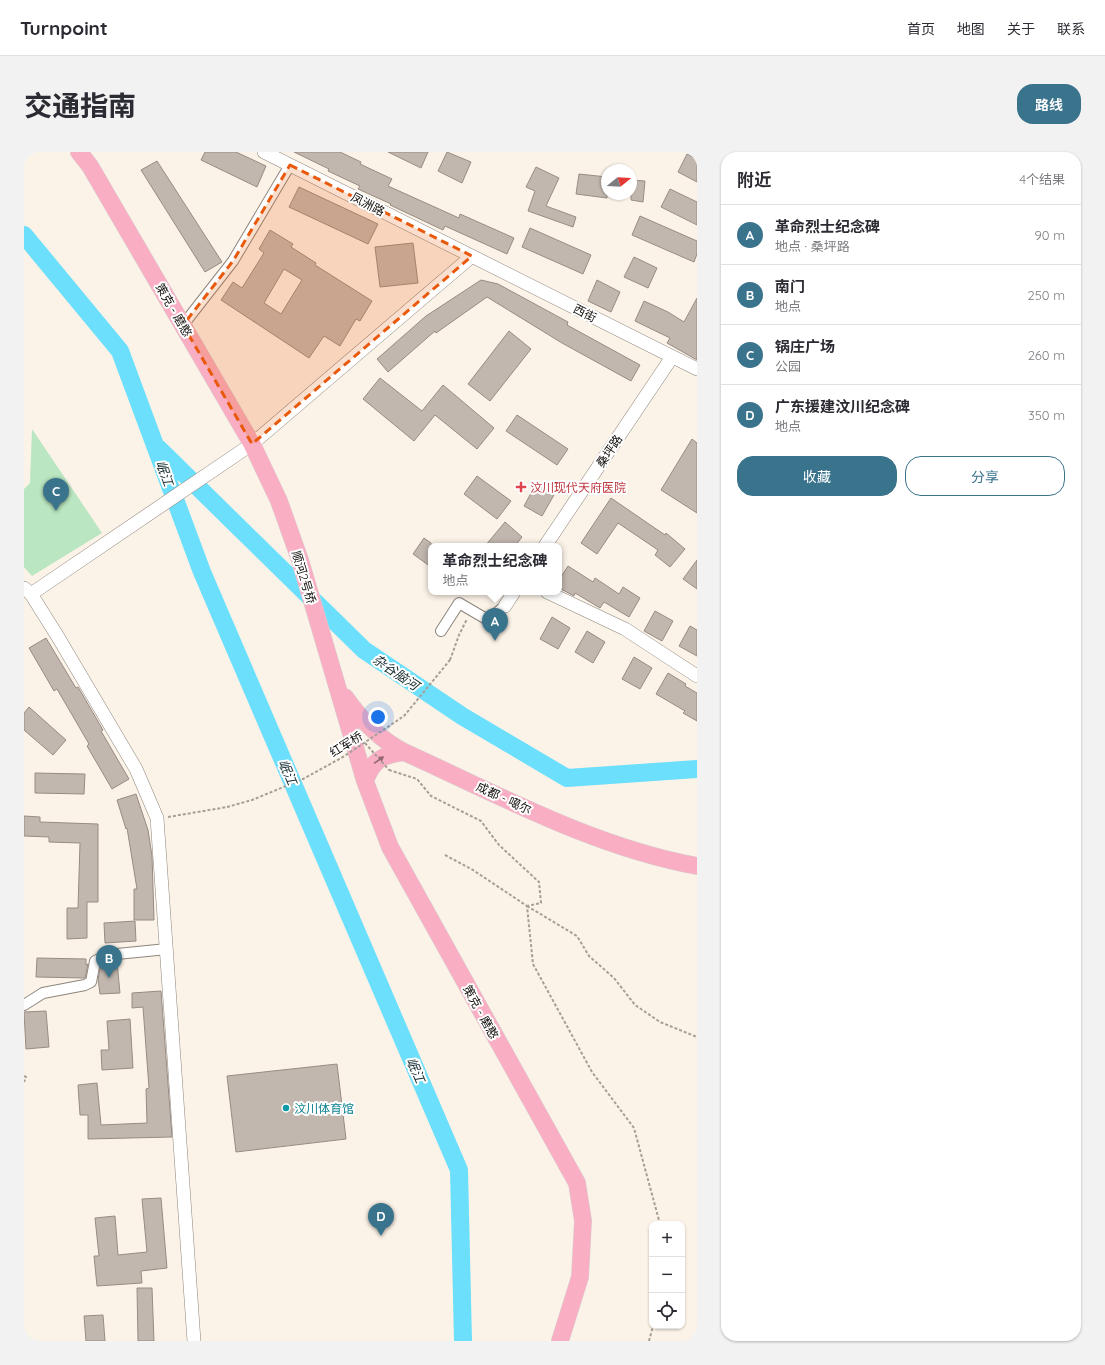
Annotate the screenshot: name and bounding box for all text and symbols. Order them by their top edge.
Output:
text: Turnpoint [20,16,108,40]
text: 首页 [907,20,935,38]
text: 地图 [957,20,985,38]
text: 关于 [1007,20,1035,38]
text: 联系 [1057,20,1085,38]
button: 路线 [1017,84,1081,124]
text: 交通指南 [24,88,136,123]
north arrow [601,164,637,200]
text: 附近 [737,169,771,190]
text: 4个结果 [1019,171,1065,187]
street label: 凤洲路 [349,189,387,219]
text: 革命烈士纪念碑 [775,217,880,236]
text: A [746,227,754,243]
text: 90 m [1035,227,1065,243]
text: 地点 · 桑坪路 [775,238,850,254]
text: 南门 [775,277,805,296]
street label: 策克 - 磨憨 [153,281,195,339]
text: B [746,287,754,303]
text: 250 m [1028,287,1065,303]
text: 地点 [775,298,801,314]
street label: 西街 [571,301,599,325]
text: 锅庄广场 [775,337,835,356]
text: C [746,347,754,363]
text: 260 m [1028,347,1065,363]
text: 公园 [775,358,801,374]
text: 广东援建汶川纪念碑 [775,397,910,416]
text: D [745,407,755,423]
text: 350 m [1028,407,1065,423]
text: 地点 [775,418,801,434]
street label: 桑坪路 [593,432,625,470]
button: 收藏 [737,456,897,496]
button: 分享 [905,456,1065,496]
water label: 岷江 [153,458,178,490]
pin: C [43,478,69,511]
place label: 汶川现代天府医院 [530,480,626,495]
marker: 汶川现代天府医院 [515,481,527,493]
popup [428,543,562,595]
street label: 顺河2号桥 [289,549,319,605]
text: 革命烈士纪念碑 [442,551,548,570]
text: 地点 [442,572,469,588]
pin: A [482,608,508,641]
water label: 杂谷脑河 [370,651,425,695]
your location [368,707,388,727]
street label: 红军桥 [327,728,365,760]
one-way arrow [374,756,385,764]
water label: 岷江 [276,757,301,789]
street label: 成都 - 噶尔 [474,779,534,817]
pin: B [96,945,122,978]
street label: 策克 - 磨憨 [460,982,502,1042]
water label: 岷江 [404,1055,429,1087]
place label: 汶川体育馆 [294,1101,354,1116]
marker: 汶川体育馆 [281,1103,291,1113]
pin: D [368,1203,394,1236]
map controls [649,1221,685,1329]
button: + [649,1221,685,1257]
button: − [649,1257,685,1293]
button: locate [649,1293,685,1329]

